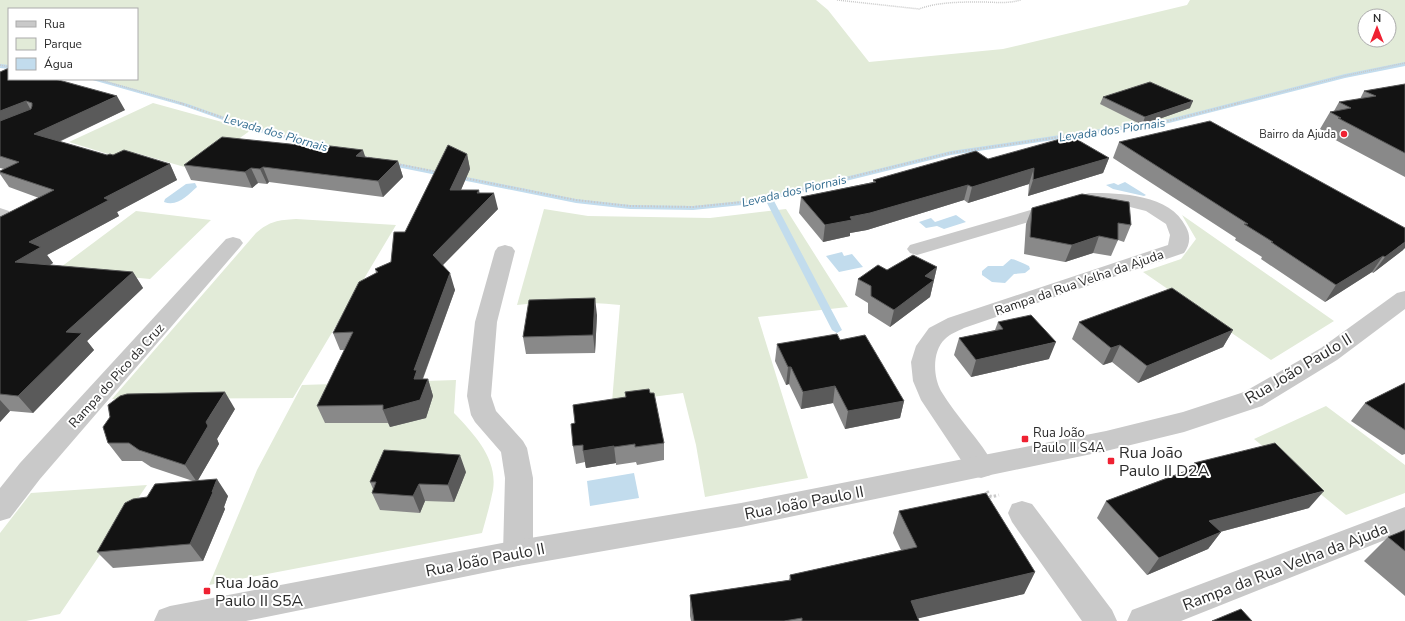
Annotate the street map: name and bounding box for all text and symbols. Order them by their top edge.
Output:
legend [8,8,138,80]
north arrow [1357,8,1397,48]
text: N [1373,11,1381,26]
text: Rua [44,16,65,32]
text: Parque [44,36,82,52]
text: Água [44,56,73,72]
water label: Levada dos Piornais [222,111,330,156]
water label: Levada dos Piornais [1058,115,1166,145]
place label: Bairro da Ajuda [1259,127,1336,142]
marker: Bairro da Ajuda [1339,129,1349,139]
water label: Levada dos Piornais [740,171,848,211]
street label: Rampa da Rua Velha da Ajuda [993,246,1166,320]
street label: Rampa do Pico da Cruz [65,320,169,432]
street label: Rua João Paulo II [1241,328,1356,409]
place label: Rua João Paulo II S4A [1033,424,1105,457]
marker: Rua João Paulo II S4A [1020,434,1030,444]
place label: Rua João Paulo II D2A [1119,442,1210,482]
marker: Rua João Paulo II D2A [1106,456,1116,466]
street label: Rua João Paulo II [743,481,866,525]
street label: Rampa da Rua Velha da Ajuda [1180,518,1391,616]
street label: Rua João Paulo II [424,538,547,582]
place label: Rua João Paulo II S5A [215,572,304,612]
marker: Rua João Paulo II S5A [202,586,212,596]

